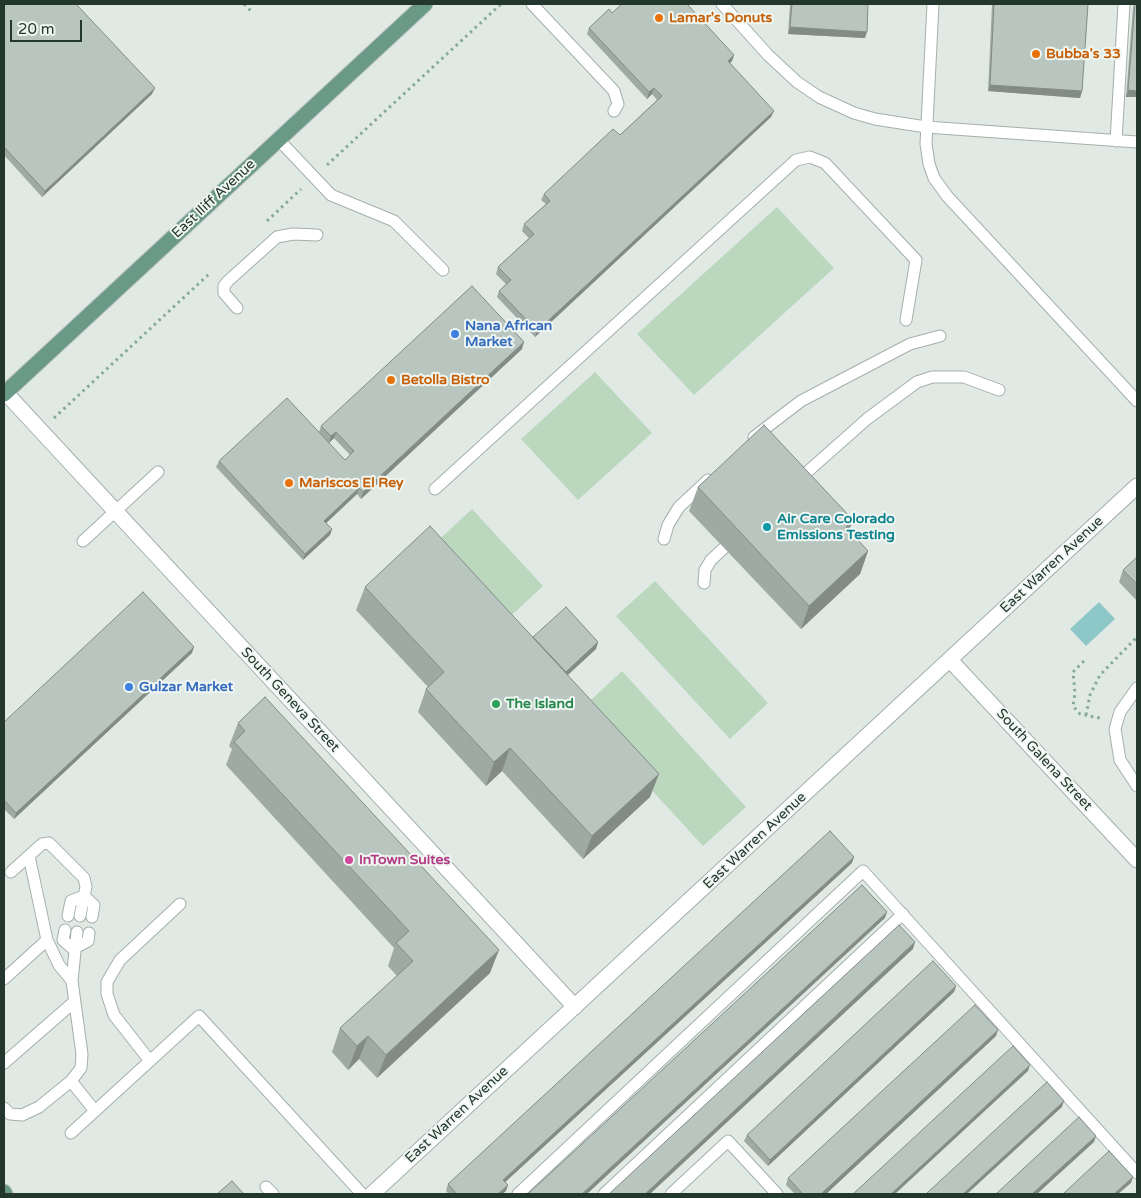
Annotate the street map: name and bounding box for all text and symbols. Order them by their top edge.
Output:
scale bar [12,10,85,42]
place label: Lamar's Donuts [669,10,772,26]
marker: Lamar's Donuts [653,12,665,24]
text: 20 m [18,20,55,38]
place label: Bubba's 33 [1046,46,1121,62]
marker: Bubba's 33 [1030,48,1042,60]
street label: East Iliff Avenue [169,156,259,242]
place label: Nana African Market [465,318,552,351]
marker: Nana African Market [449,328,461,340]
place label: Betolla Bistro [401,372,490,388]
marker: Betolla Bistro [385,374,397,386]
place label: Mariscos El Rey [299,475,404,491]
marker: Mariscos El Rey [283,477,295,489]
place label: Air Care Colorado Emissions Testing [777,511,895,544]
street label: East Warren Avenue [997,513,1107,617]
marker: Air Care Colorado Emissions Testing [761,521,773,533]
street label: South Geneva Street [237,644,343,756]
place label: Gulzar Market [139,679,233,695]
marker: Gulzar Market [123,681,135,693]
place label: The Island [506,696,574,712]
marker: The Island [490,698,502,710]
street label: South Galena Street [992,706,1096,814]
street label: East Warren Avenue [700,789,810,893]
place label: InTown Suites [359,852,450,868]
marker: InTown Suites [343,854,355,866]
street label: East Warren Avenue [402,1063,512,1167]

